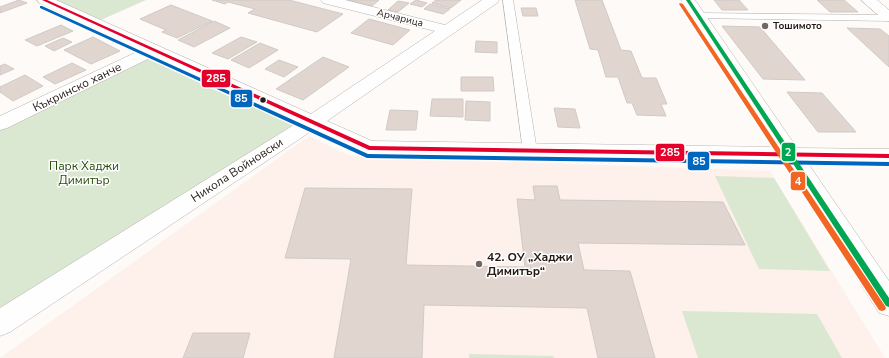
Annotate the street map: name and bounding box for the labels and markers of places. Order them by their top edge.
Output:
place label: Тошимото [773,19,822,33]
marker: Тошимото [760,21,770,31]
unlabelled marker [258,95,268,105]
place label: 42. ОУ „Хаджи Димитър“ [487,249,573,279]
marker: 42. ОУ „Хаджи Димитър“ [474,259,484,269]

